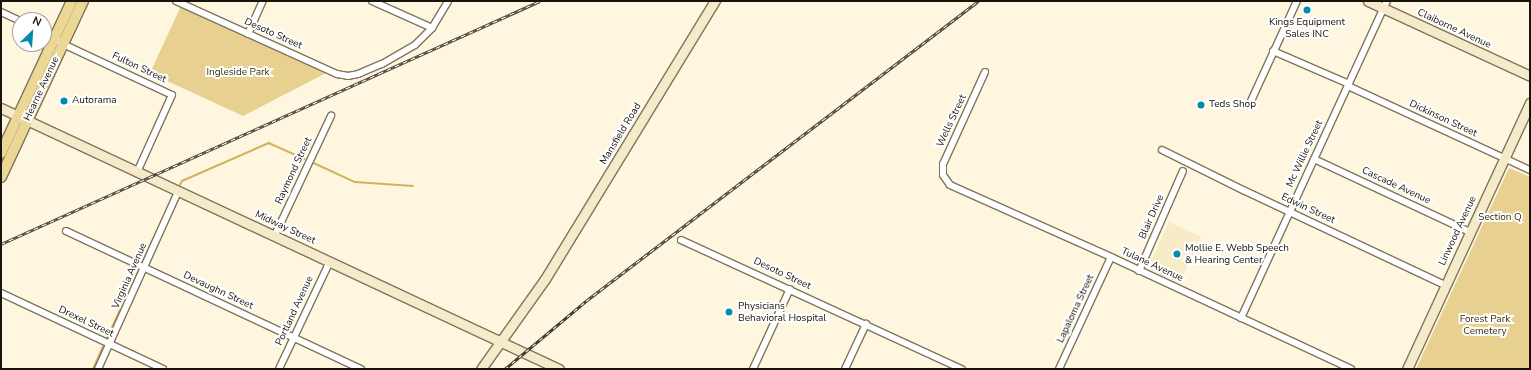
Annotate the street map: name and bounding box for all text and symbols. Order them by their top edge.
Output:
marker: Kings Equipment Sales INC [1302,5,1312,15]
street label: Claiborne Avenue [1415,7,1493,51]
north arrow [12,12,52,52]
text: N [30,13,44,30]
street label: Desoto Street [242,16,304,52]
place label: Kings Equipment Sales INC [1269,16,1345,40]
street label: Fulton Street [110,50,168,86]
street label: Hearne Avenue [22,55,62,123]
park label: Ingleside Park [206,67,270,79]
street label: Wells Street [935,93,969,149]
place label: Autorama [72,95,117,107]
marker: Autorama [59,96,69,106]
street label: Dickinson Street [1407,98,1479,140]
place label: Teds Shop [1209,99,1256,111]
marker: Teds Shop [1196,100,1206,110]
street label: Mansfield Road [598,101,644,167]
street label: Mc Willie Street [1284,119,1326,189]
street label: Raymond Street [273,136,315,206]
street label: Cascade Avenue [1360,165,1432,207]
street label: Edwin Street [1279,191,1337,227]
street label: Blair Drive [1137,193,1167,241]
street label: Linwood Avenue [1437,194,1479,268]
street label: Midway Street [253,209,317,247]
park label: Section Q [1478,212,1522,224]
street label: Virginia Avenue [110,241,150,311]
place label: Mollie E. Webb Speech & Hearing Center [1185,242,1289,266]
street label: Tulane Avenue [1119,245,1185,285]
marker: Mollie E. Webb Speech & Hearing Center [1172,249,1182,259]
street label: Desoto Street [751,255,813,293]
street label: Devaughn Street [181,270,255,312]
street label: Lapaloma Street [1055,273,1097,345]
street label: Portland Avenue [274,274,316,348]
place label: Physicians Behavioral Hospital [738,300,826,324]
street label: Drexel Street [57,304,115,340]
marker: Physicians Behavioral Hospital [723,306,735,318]
park label: Forest Park Cemetery [1460,313,1510,336]

